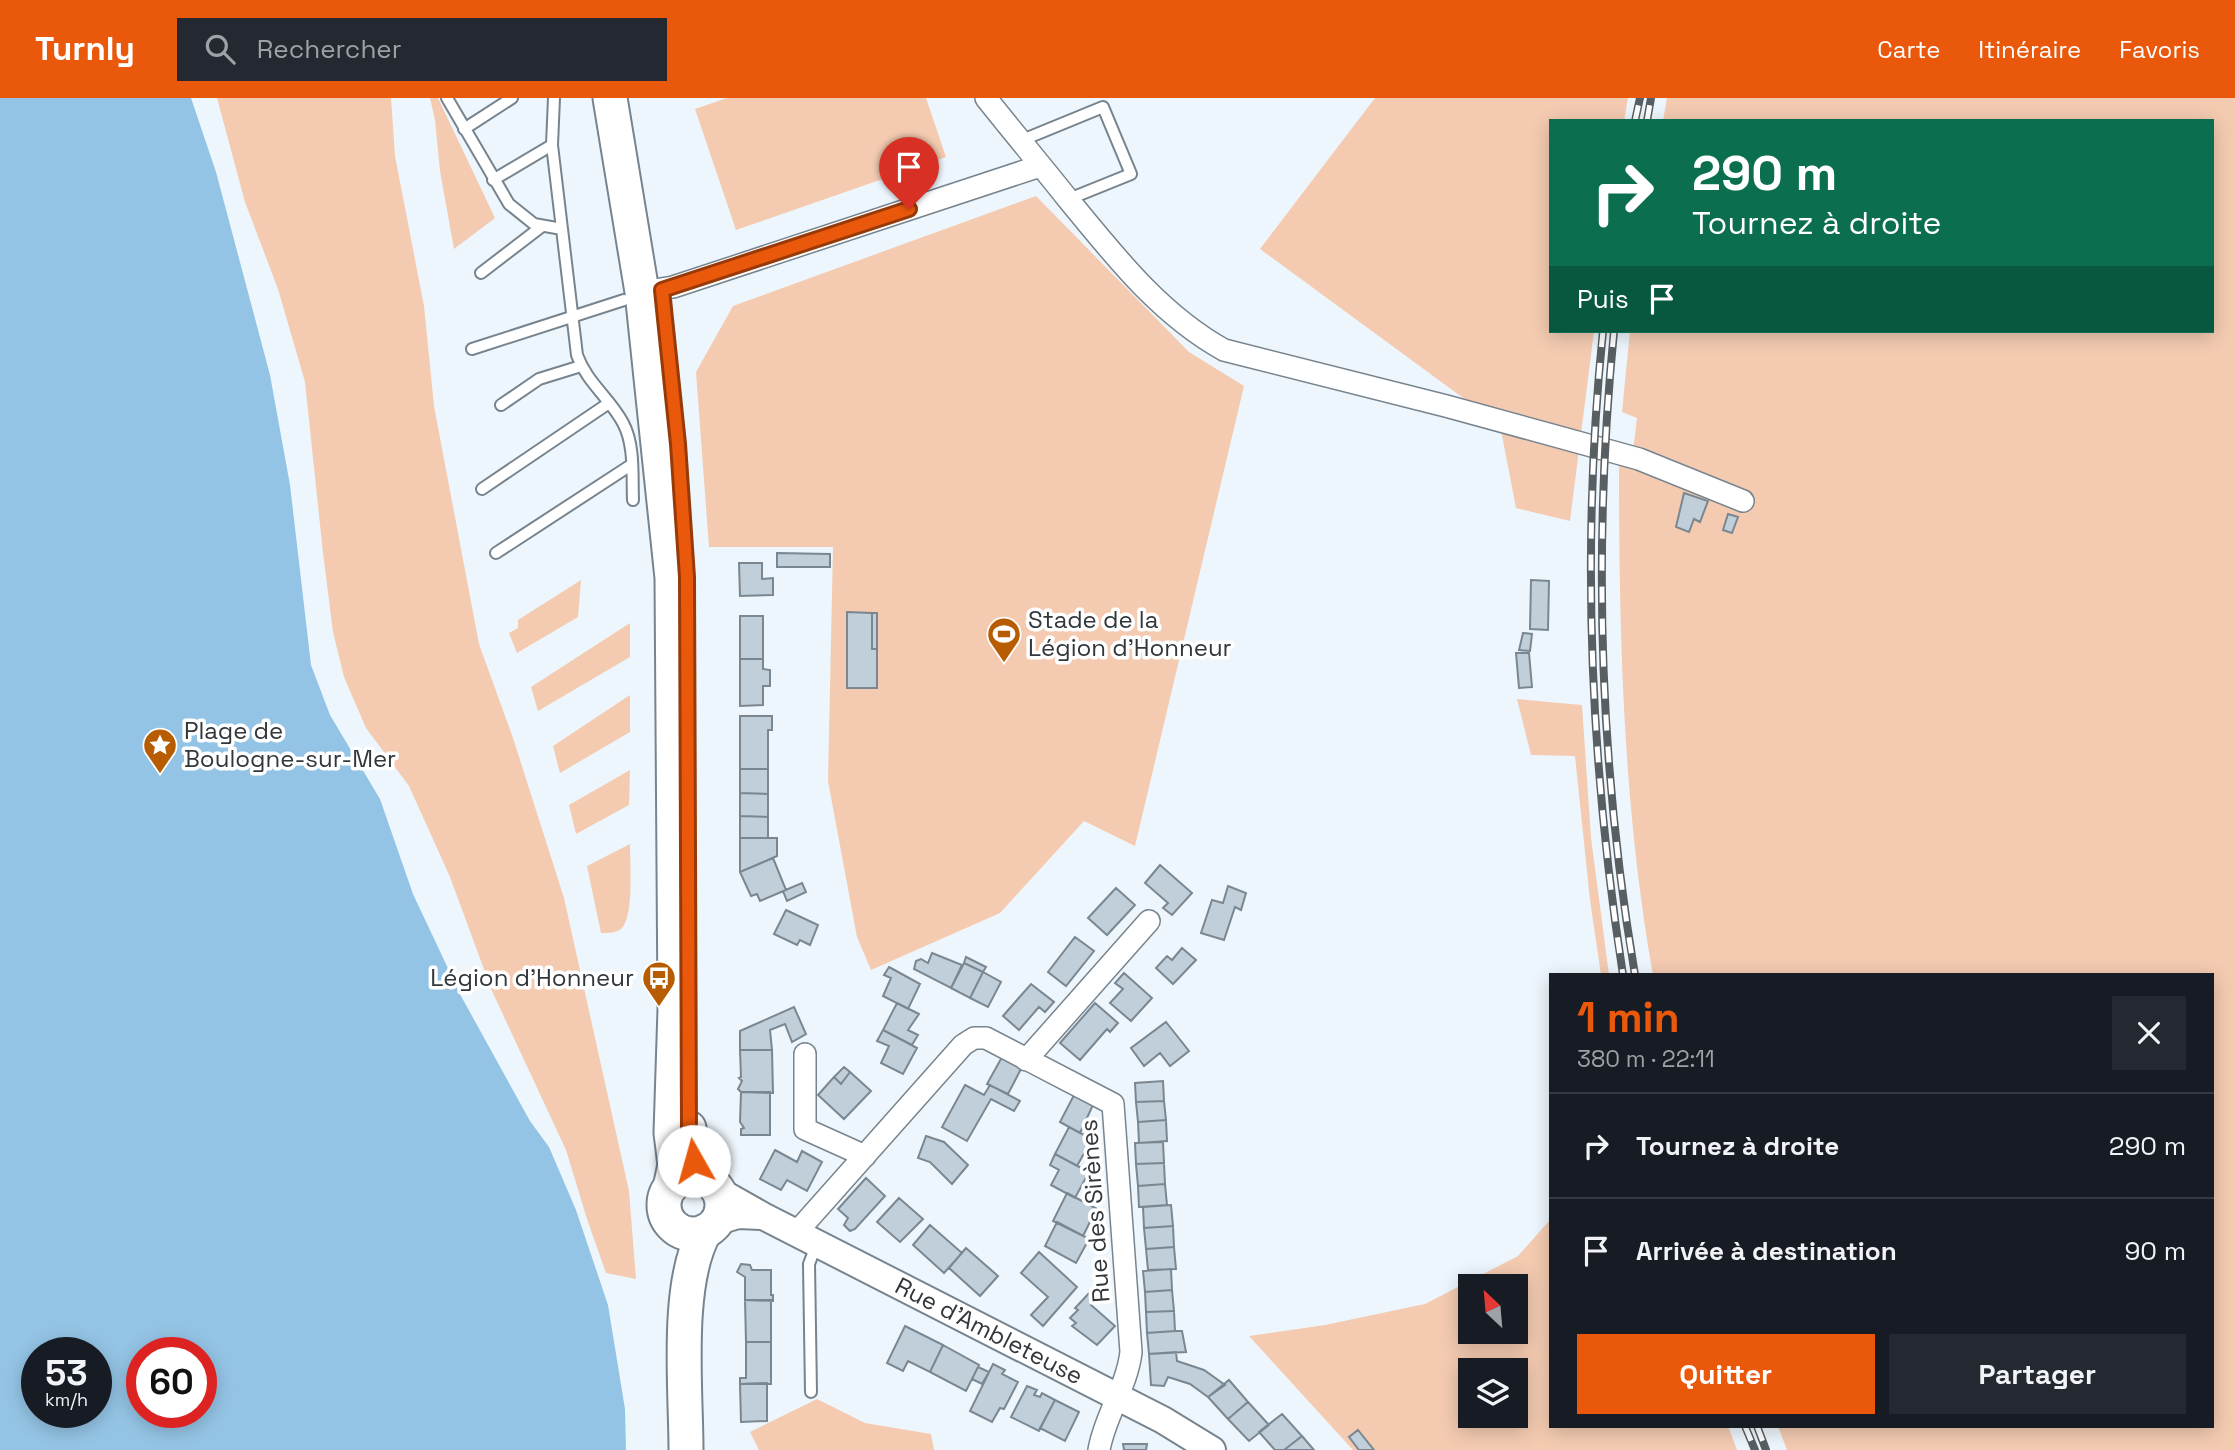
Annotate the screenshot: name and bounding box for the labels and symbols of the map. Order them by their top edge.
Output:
pin [879,137,939,209]
place label: Stade de la Légion d'Honneur [1028,604,1232,663]
sports icon: Stade de la Légion d'Honneur [985,615,1023,664]
place label: Plage de Boulogne-sur-Mer [184,715,396,774]
place icon: Plage de Boulogne-sur-Mer [141,726,179,775]
bus stop icon: Légion d'Honneur [640,959,678,1008]
place label: Légion d'Honneur [430,962,634,993]
street label: Rue des Sirènes [1073,1118,1116,1304]
position arrow [657,1124,731,1198]
street label: Rue d'Ambleteuse [890,1270,1088,1391]
north arrow [1458,1274,1528,1344]
speed limit sign: 60 [126,1337,217,1428]

